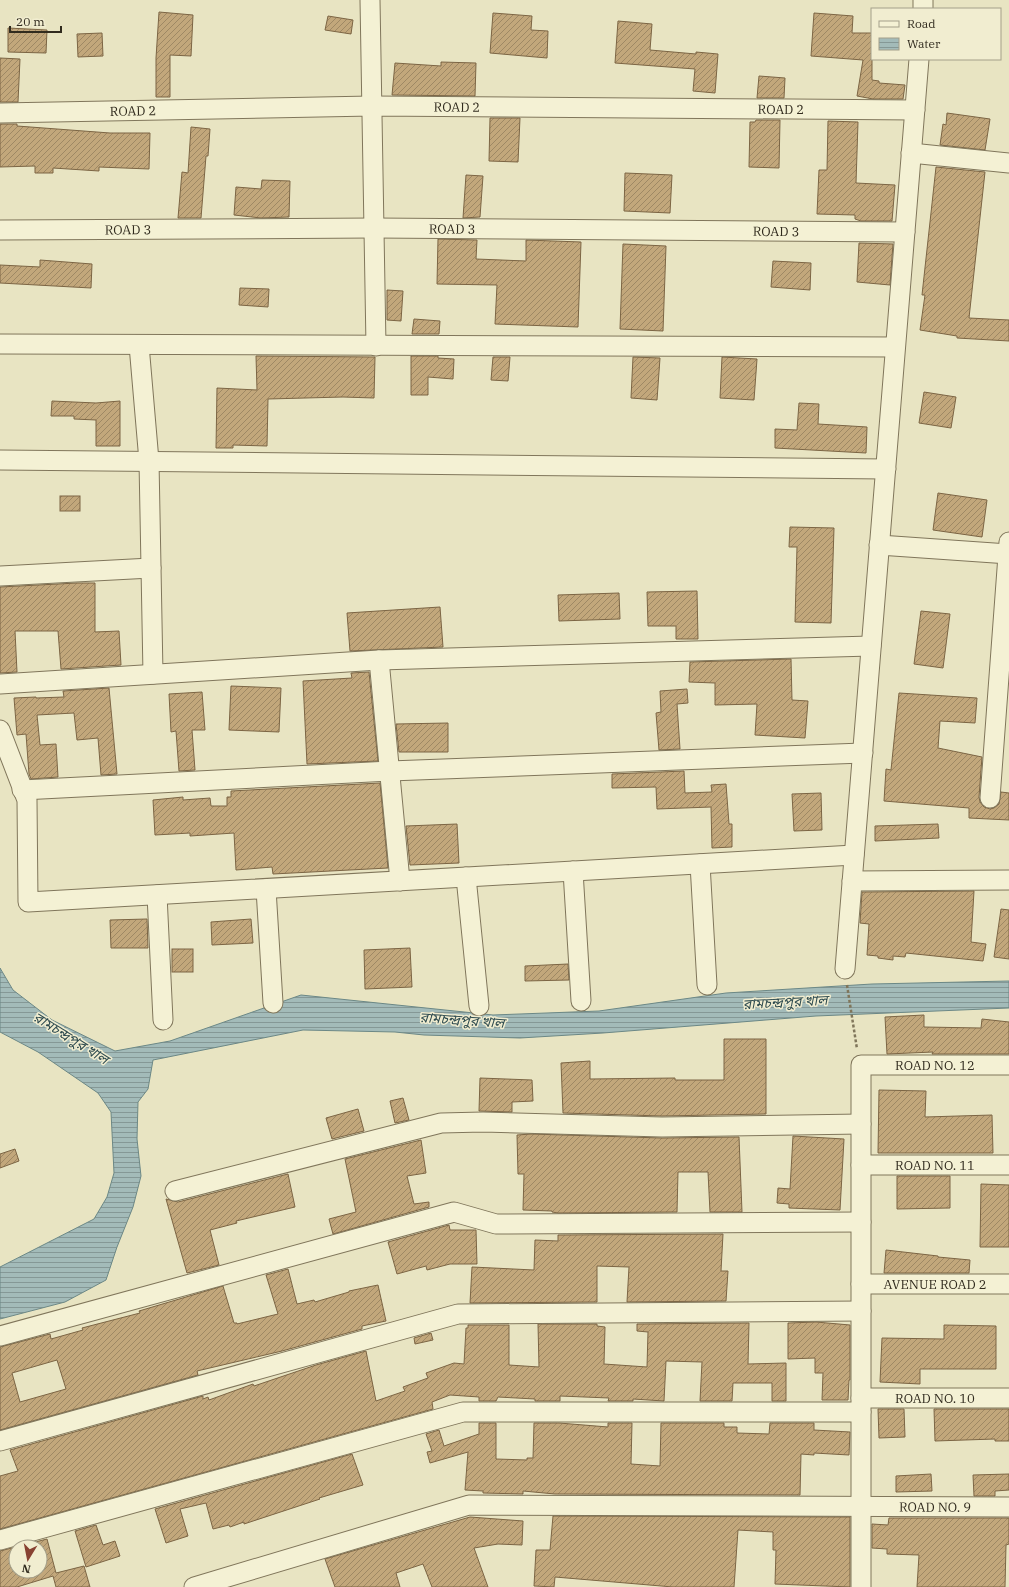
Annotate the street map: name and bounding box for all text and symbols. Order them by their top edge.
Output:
scale bar [10,8,61,34]
legend [871,8,1001,60]
text: 20 m [16,14,45,29]
text: Road [907,16,936,31]
text: Water [907,36,941,51]
street label: ROAD 2 [434,98,480,116]
street label: ROAD 2 [758,101,804,118]
street label: ROAD 2 [110,102,156,120]
street label: ROAD 3 [429,220,475,238]
street label: ROAD 3 [105,221,151,238]
street label: ROAD 3 [753,223,799,240]
water label: রামচন্দ্রপুর খাল [742,991,831,1013]
water label: রামচন্দ্রপুর খাল [30,1008,114,1070]
water label: রামচন্দ্রপুর খাল [419,1008,508,1032]
street label: ROAD NO. 12 [895,1057,975,1074]
street label: ROAD NO. 11 [895,1157,975,1174]
street label: AVENUE ROAD 2 [884,1276,986,1293]
street label: ROAD NO. 10 [895,1390,975,1407]
street label: ROAD NO. 9 [899,1499,971,1516]
north arrow [8,1539,48,1579]
text: N [20,1561,32,1576]

